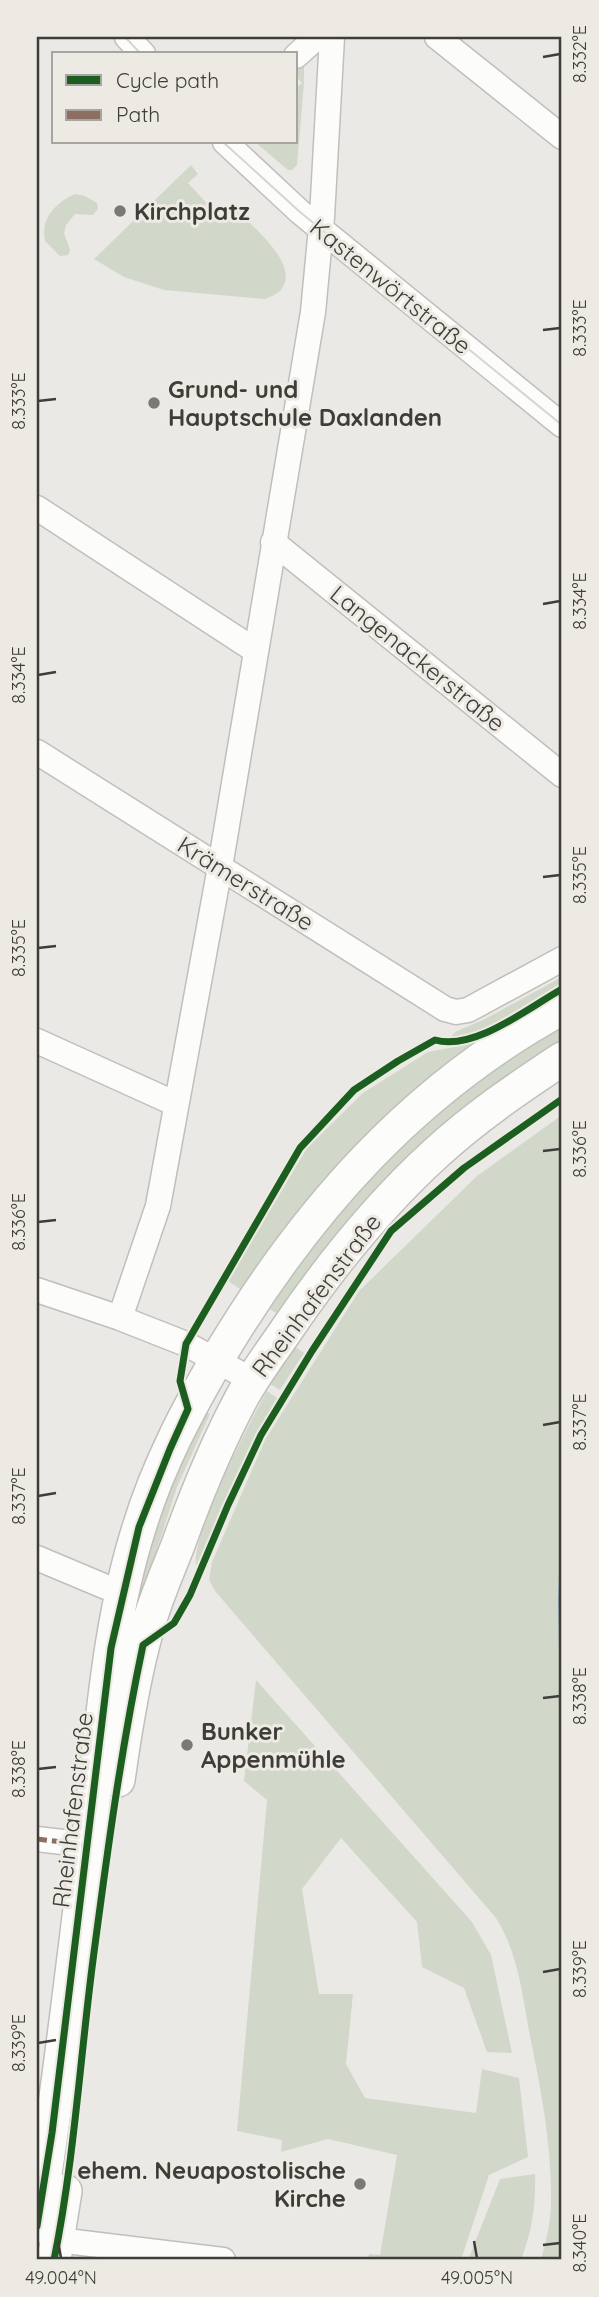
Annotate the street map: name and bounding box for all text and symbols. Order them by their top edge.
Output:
text: 8.332°E [568,25,591,83]
legend [52,52,298,144]
text: Cycle path [116,67,219,93]
text: Path [116,101,160,127]
place label: Kirchplatz [134,196,250,226]
marker: Kirchplatz [112,203,128,219]
street label: Kastenwörtstraße [304,212,478,360]
text: 8.333°E [568,299,591,357]
text: 8.333°E [7,372,30,430]
place label: Grund- und Hauptschule Daxlanden [168,374,442,432]
marker: Grund- und Hauptschule Daxlanden [146,395,162,411]
text: 8.334°E [568,572,591,630]
street label: Langenackerstraße [325,578,511,738]
text: 8.334°E [7,646,30,704]
street label: Krämerstraße [172,829,320,937]
text: 8.335°E [568,846,591,904]
text: 8.335°E [7,919,30,977]
text: 8.336°E [568,1120,591,1178]
text: 8.336°E [7,1193,30,1251]
street label: Rheinhafenstraße [245,1207,387,1383]
text: 8.337°E [568,1393,591,1451]
text: 8.337°E [7,1467,30,1525]
text: 8.338°E [568,1667,591,1725]
street label: Rheinhafenstraße [45,1711,99,1909]
place label: Bunker Appenmühle [201,1716,346,1774]
marker: Bunker Appenmühle [179,1737,195,1753]
text: 8.338°E [7,1740,30,1798]
text: 8.339°E [568,1940,591,1998]
text: 8.339°E [7,2014,30,2072]
place label: ehem. Neuapostolische Kirche [77,2155,346,2213]
marker: ehem. Neuapostolische Kirche [352,2176,368,2192]
text: 8.340°E [568,2214,591,2272]
text: 49.004°N [25,2266,97,2289]
text: 49.005°N [441,2266,513,2289]

